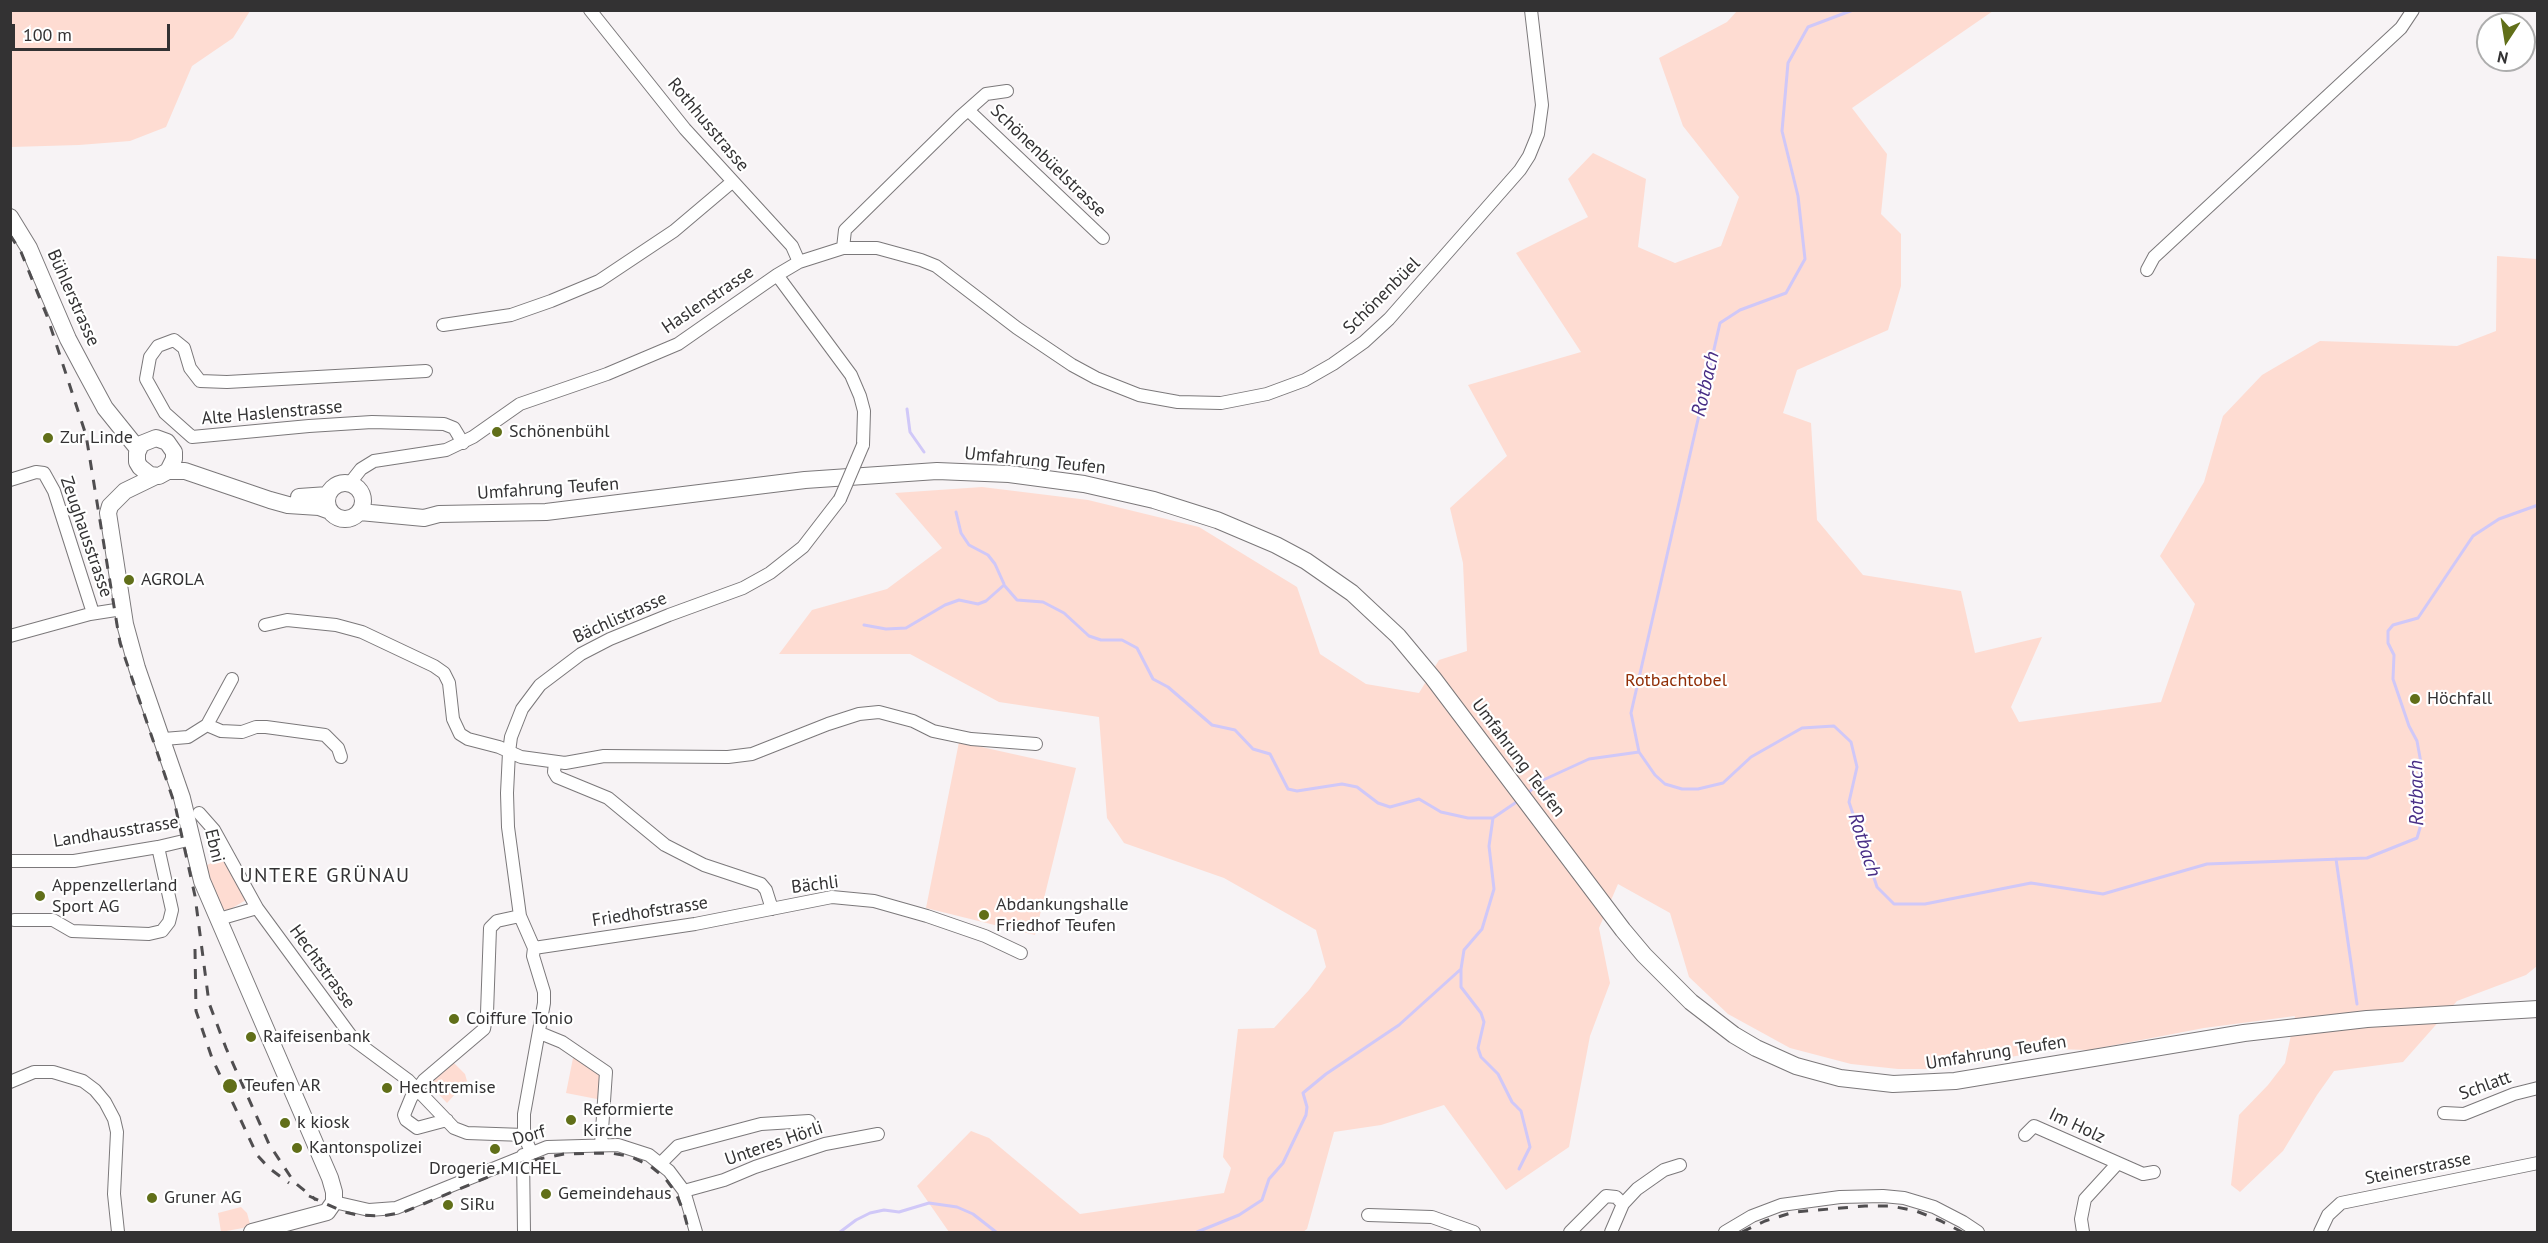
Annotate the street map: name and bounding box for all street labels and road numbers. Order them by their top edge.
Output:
street label: Rothhusstrasse [663,74,753,176]
street label: Schönenbüelstrasse [986,100,1110,222]
street label: Bühlerstrasse [42,246,104,350]
street label: Schönenbüel [1339,253,1425,339]
street label: Haslenstrasse [658,261,758,339]
street label: Alte Haslenstrasse [201,396,343,430]
street label: Umfahrung Teufen [963,443,1107,479]
street label: Umfahrung Teufen [476,473,620,505]
street label: Zeughausstrasse [55,474,117,600]
street label: Bächlistrasse [570,588,670,648]
street label: Umfahrung Teufen [1467,695,1569,821]
street label: Landhausstrasse [52,811,180,853]
street label: Ebni [199,827,229,865]
street label: Bächli [790,871,840,899]
street label: Friedhofstrasse [590,892,710,932]
street label: Hechtstrasse [284,921,360,1013]
street label: Umfahrung Teufen [1924,1031,2068,1075]
street label: Schlatt [2456,1067,2514,1105]
street label: Im Holz [2045,1104,2109,1148]
street label: Unteres Hörli [722,1117,826,1171]
street label: Dorf [510,1121,548,1151]
street label: Steinerstrasse [2363,1148,2473,1190]

